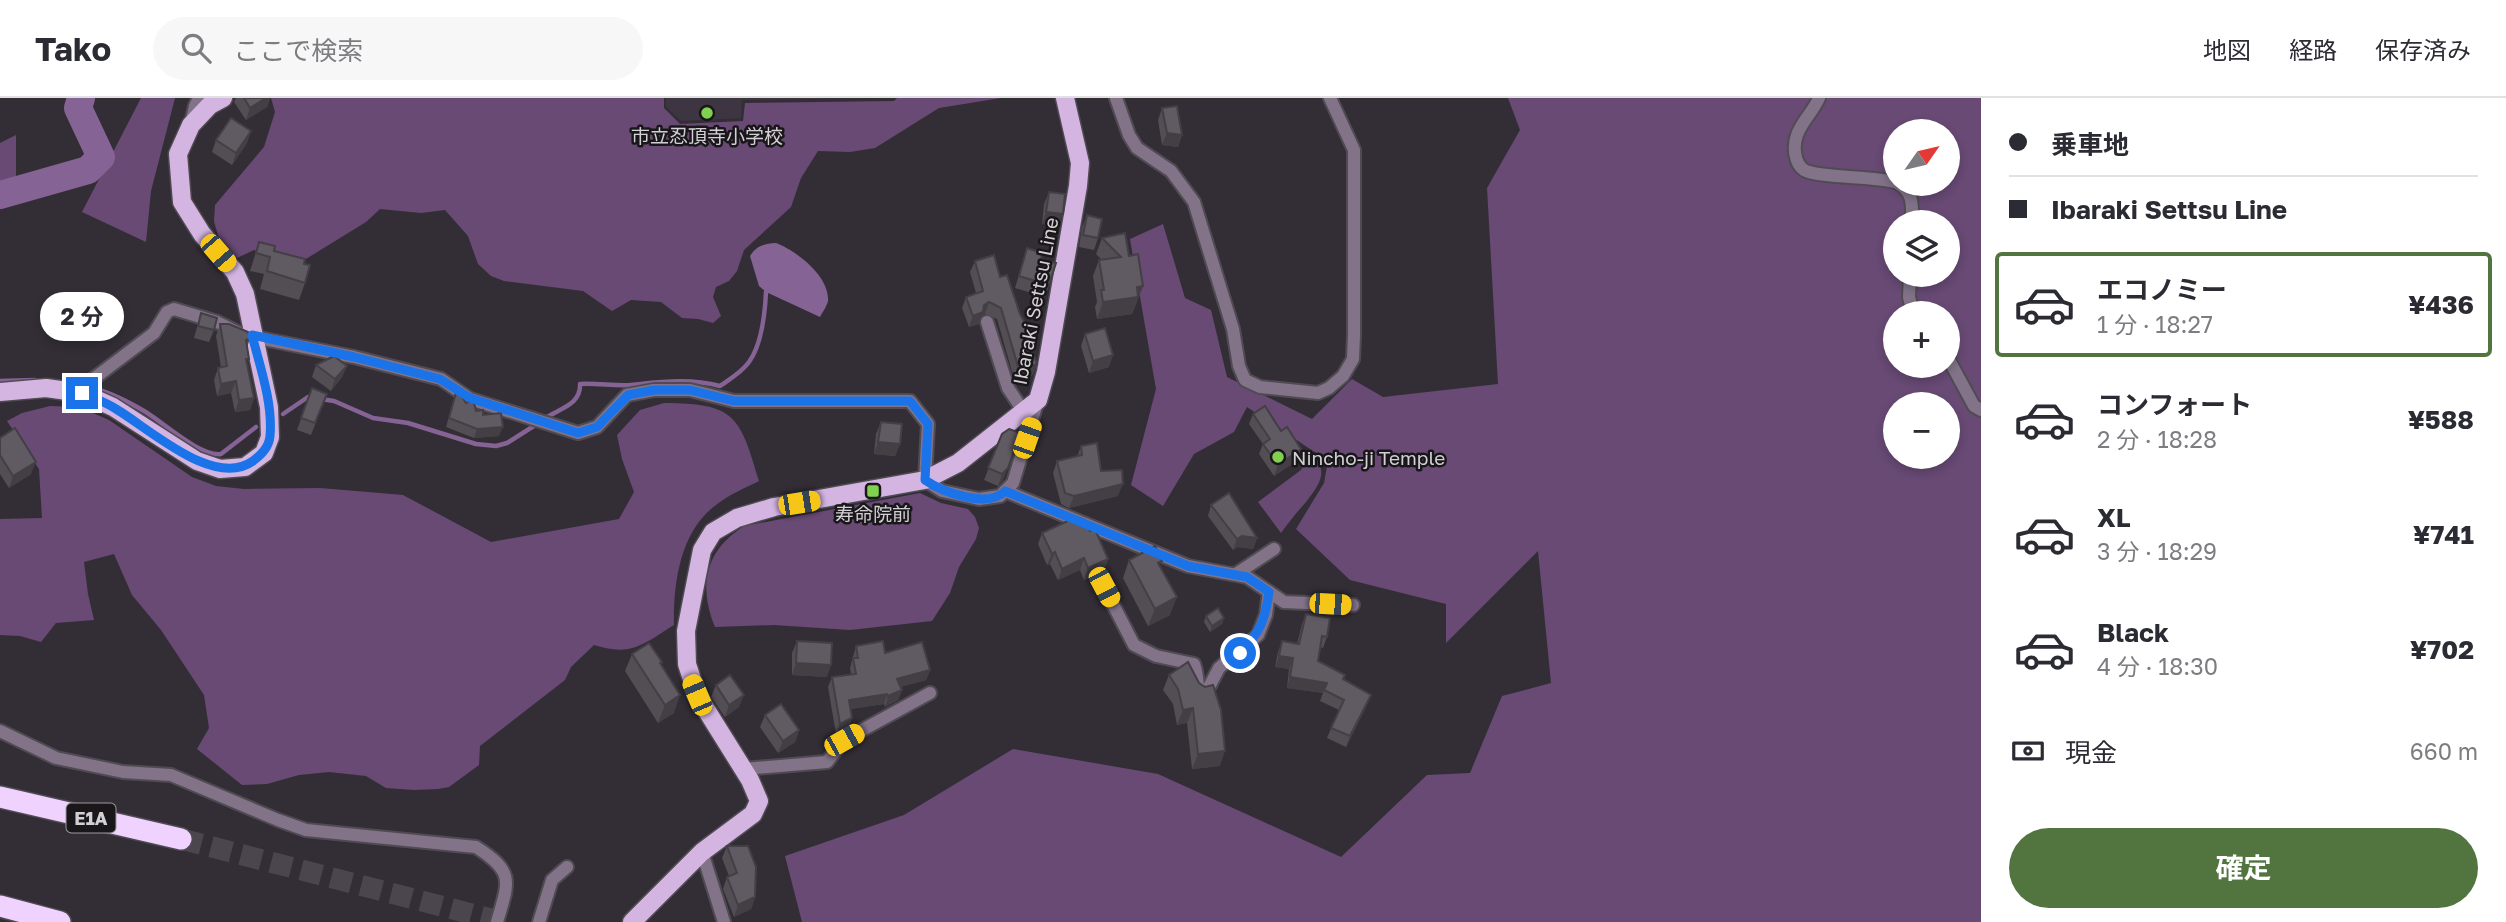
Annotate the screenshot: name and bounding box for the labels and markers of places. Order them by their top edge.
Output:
marker: 市立忍頂寺小学校 [699,105,715,121]
place label: 市立忍頂寺小学校 [631,124,783,147]
place label: Nincho-ji Temple [1292,446,1445,469]
marker: Nincho-ji Temple [1270,449,1286,465]
marker: 寿命院前 [865,483,881,499]
place label: 寿命院前 [835,502,911,525]

